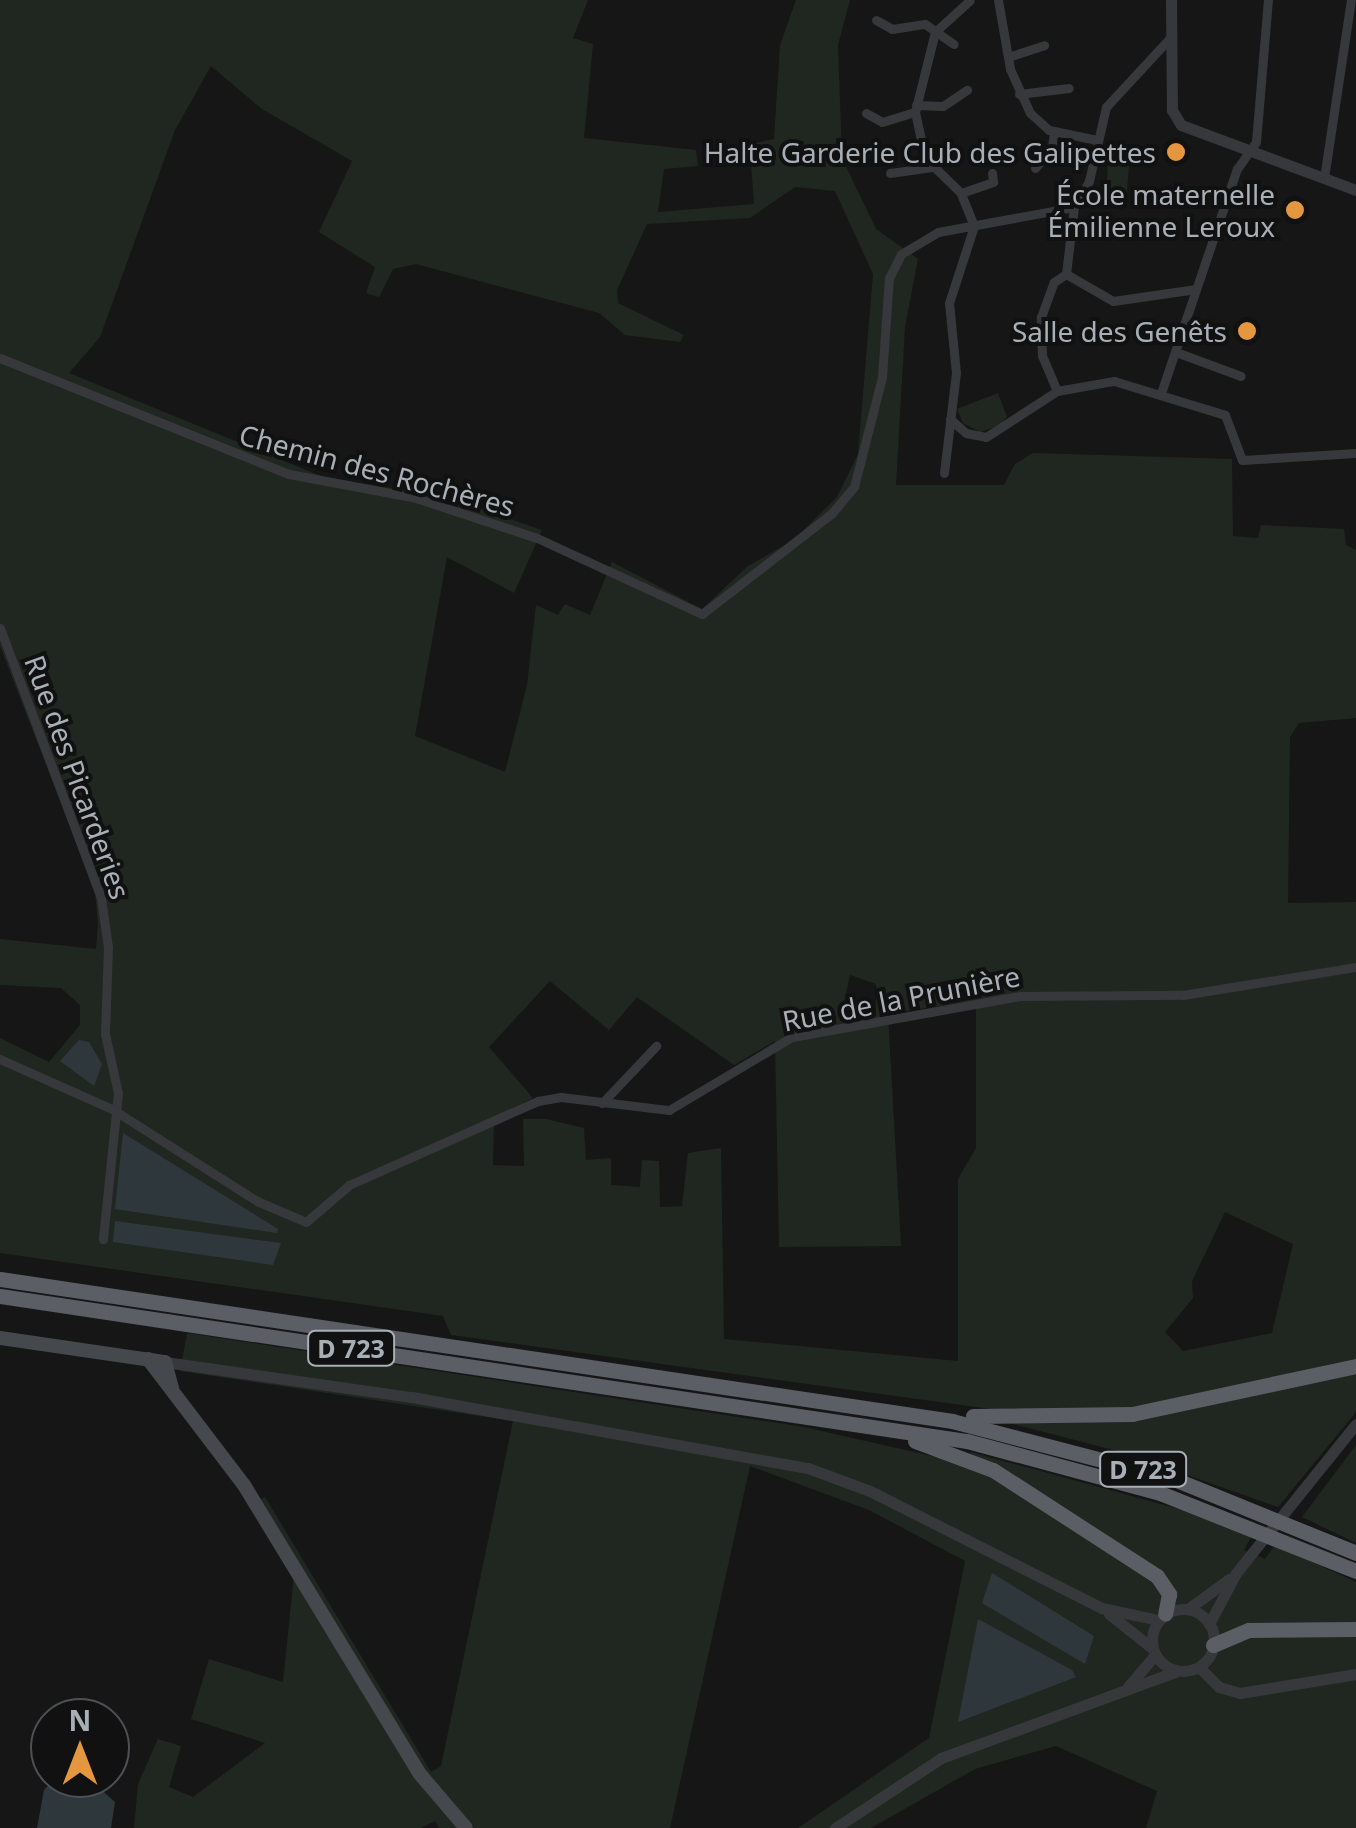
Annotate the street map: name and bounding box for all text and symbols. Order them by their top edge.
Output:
place label: Halte Garderie Club des Galipettes [704,135,1156,169]
marker: Halte Garderie Club des Galipettes [1165,141,1187,163]
place label: École maternelle Émilienne Leroux [1048,177,1275,243]
marker: École maternelle Émilienne Leroux [1284,199,1306,221]
place label: Salle des Genêts [1012,314,1227,348]
marker: Salle des Genêts [1236,320,1258,342]
street label: Chemin des Rochères [236,417,518,523]
street label: Rue des Picarderies [18,651,138,903]
street label: Rue de la Prunière [779,958,1023,1038]
road number: D 723 [306,1328,396,1368]
road number: D 723 [1098,1449,1188,1489]
north arrow [30,1698,130,1798]
text: N [69,1701,91,1739]

